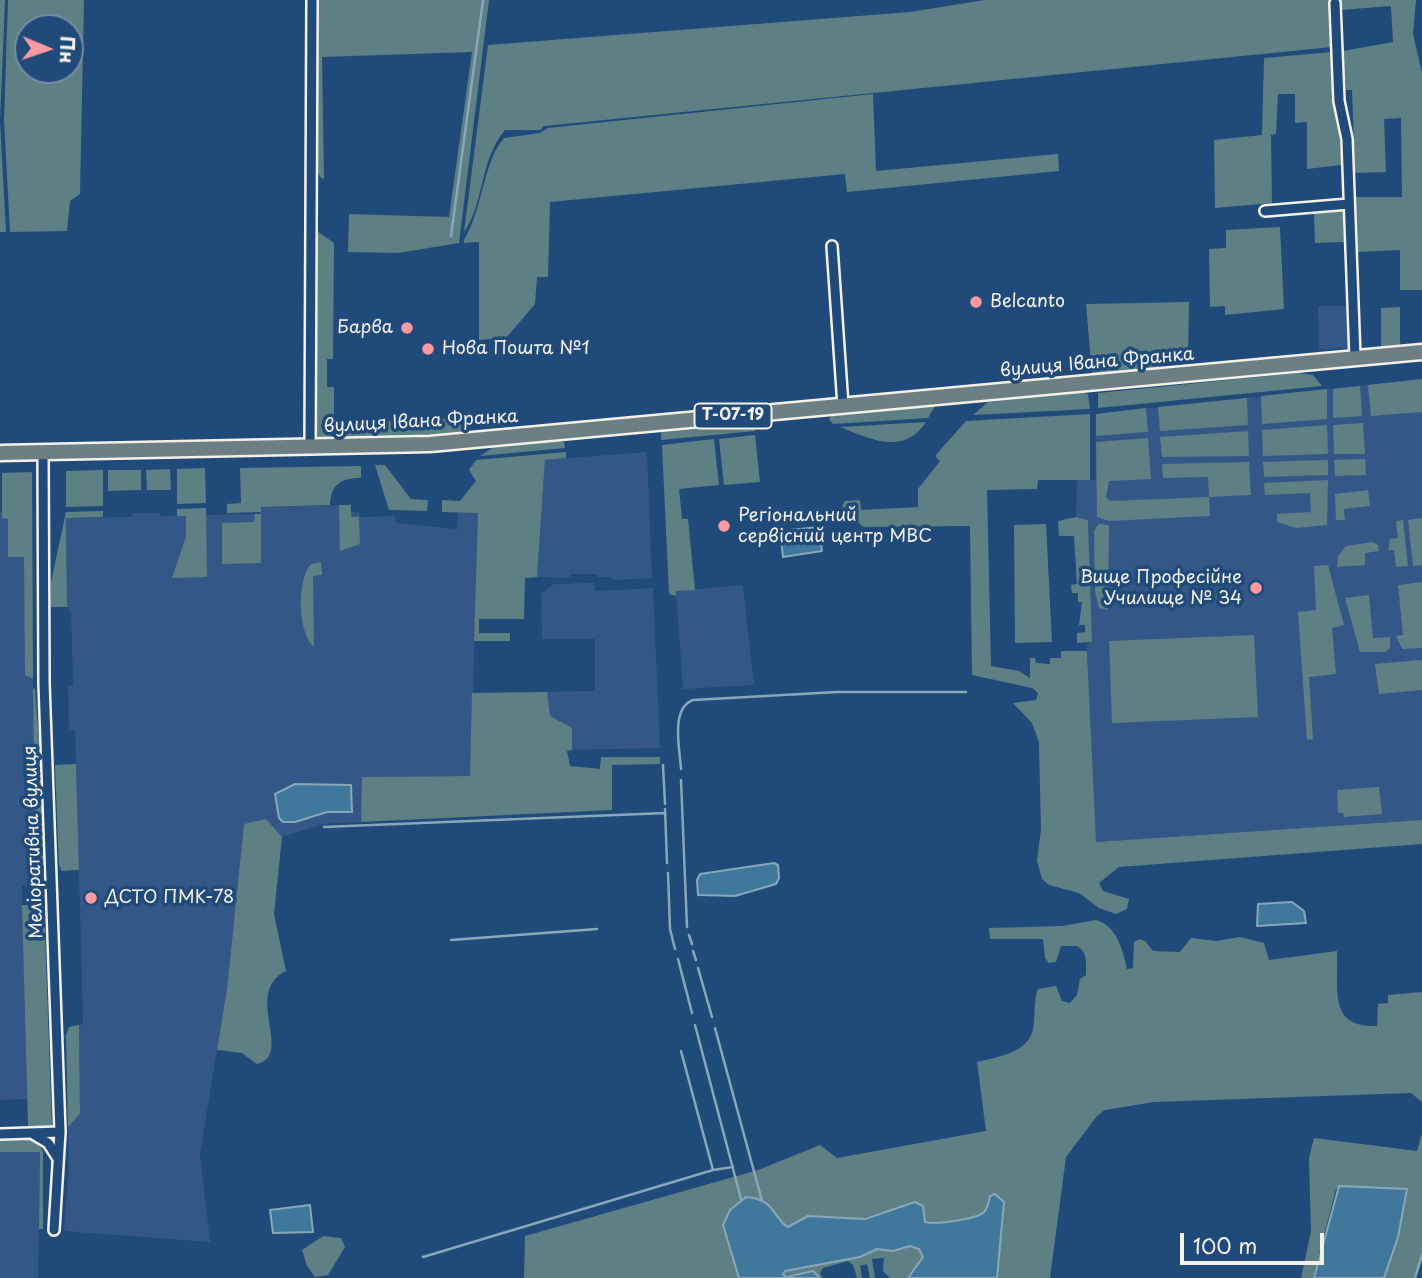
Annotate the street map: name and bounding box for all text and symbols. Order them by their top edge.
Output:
north arrow [14,14,84,84]
text: Пн [54,35,82,64]
place label: Belcanto [990,291,1065,313]
marker: Belcanto [968,294,984,310]
place label: Барва [337,317,393,339]
marker: Барва [399,320,415,336]
place label: Нова Пошта №1 [442,338,590,360]
marker: Нова Пошта №1 [420,341,436,357]
street label: вулиця Івана Франка [999,344,1195,382]
road number: Т-07-19 [694,404,772,428]
street label: вулиця Івана Франка [323,406,519,438]
place label: Регіональний сервісний центр МВС [738,505,932,548]
marker: Регіональний сервісний центр МВС [716,518,732,534]
place label: Вище Професійне Училище № 34 [1080,567,1242,610]
marker: Вище Професійне Училище № 34 [1248,580,1264,596]
street label: Меліоративна вулиця [20,745,48,939]
place label: ДСТО ПМК-78 [105,887,234,909]
marker: ДСТО ПМК-78 [83,890,99,906]
scale bar [1184,1218,1328,1262]
text: 100 m [1193,1229,1257,1261]

